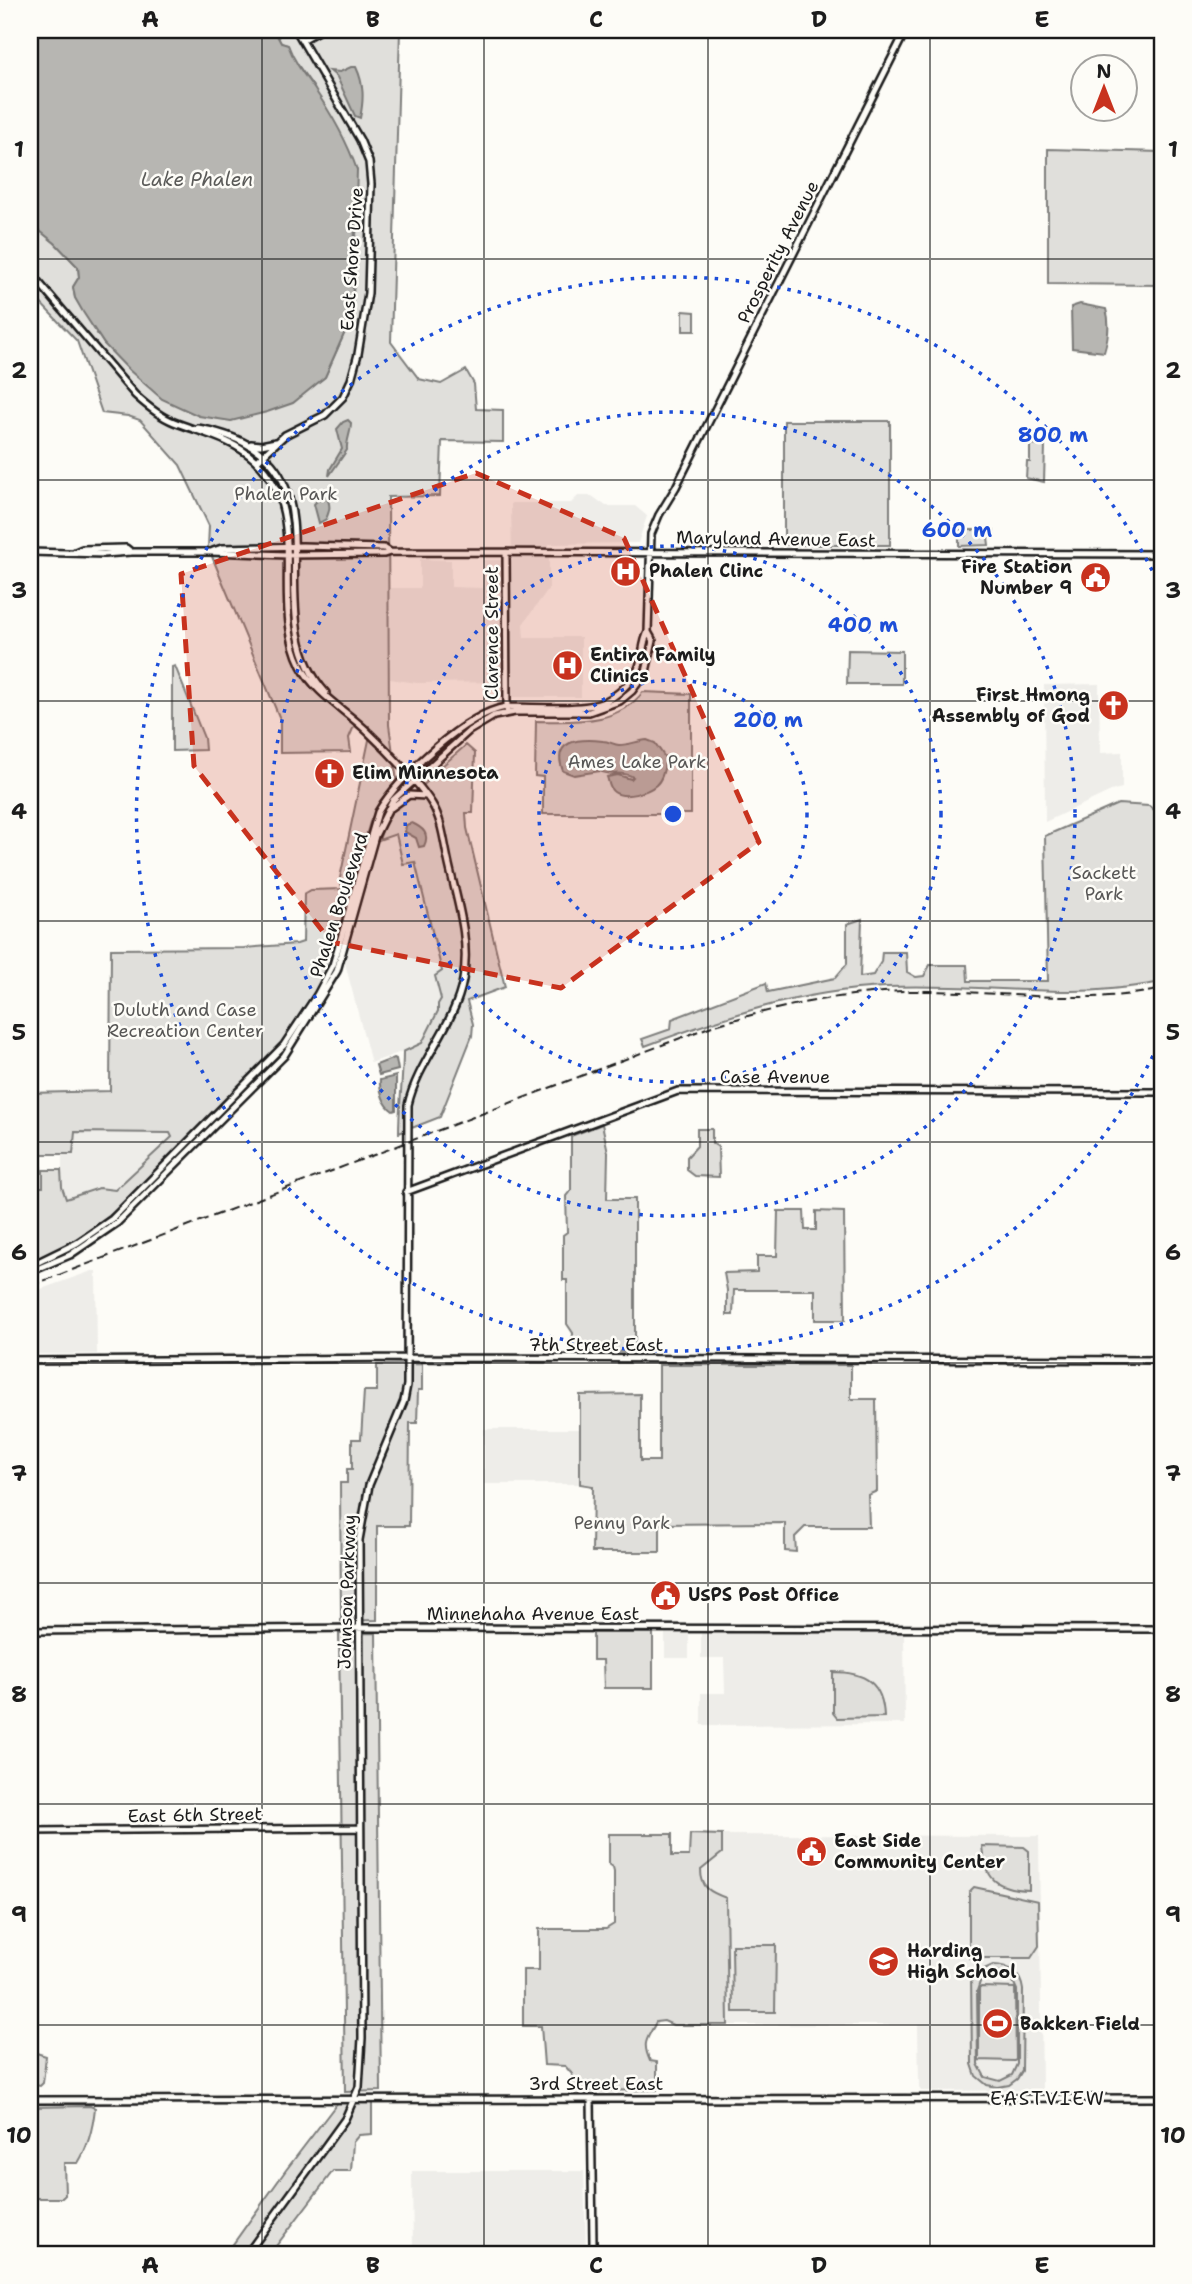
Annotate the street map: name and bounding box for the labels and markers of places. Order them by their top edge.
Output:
hospital icon: Phalen Clinc [609,554,643,588]
place label: Fire Station Number 9 [961,555,1072,600]
place label: Phalen Clinc [649,559,763,583]
public building icon: Fire Station Number 9 [1078,560,1112,594]
place label: Entira Family Clinics [590,643,716,688]
hospital icon: Entira Family Clinics [550,648,584,682]
place label: First Hmong Assembly of God [932,683,1090,728]
church icon: First Hmong Assembly of God [1096,688,1130,722]
church icon: Elim Minnesota [312,756,346,790]
place label: Elim Minnesota [352,761,499,785]
centre of rings [661,802,685,826]
public building icon: USPS Post Office [648,1578,682,1612]
place label: USPS Post Office [688,1583,839,1607]
place label: East Side Community Center [834,1829,1005,1874]
public building icon: East Side Community Center [794,1834,828,1868]
place label: Harding High School [907,1939,1016,1984]
school or university icon: Harding High School [867,1944,901,1978]
sports icon: Bakken Field [980,2007,1014,2041]
place label: Bakken Field [1020,2012,1140,2036]

